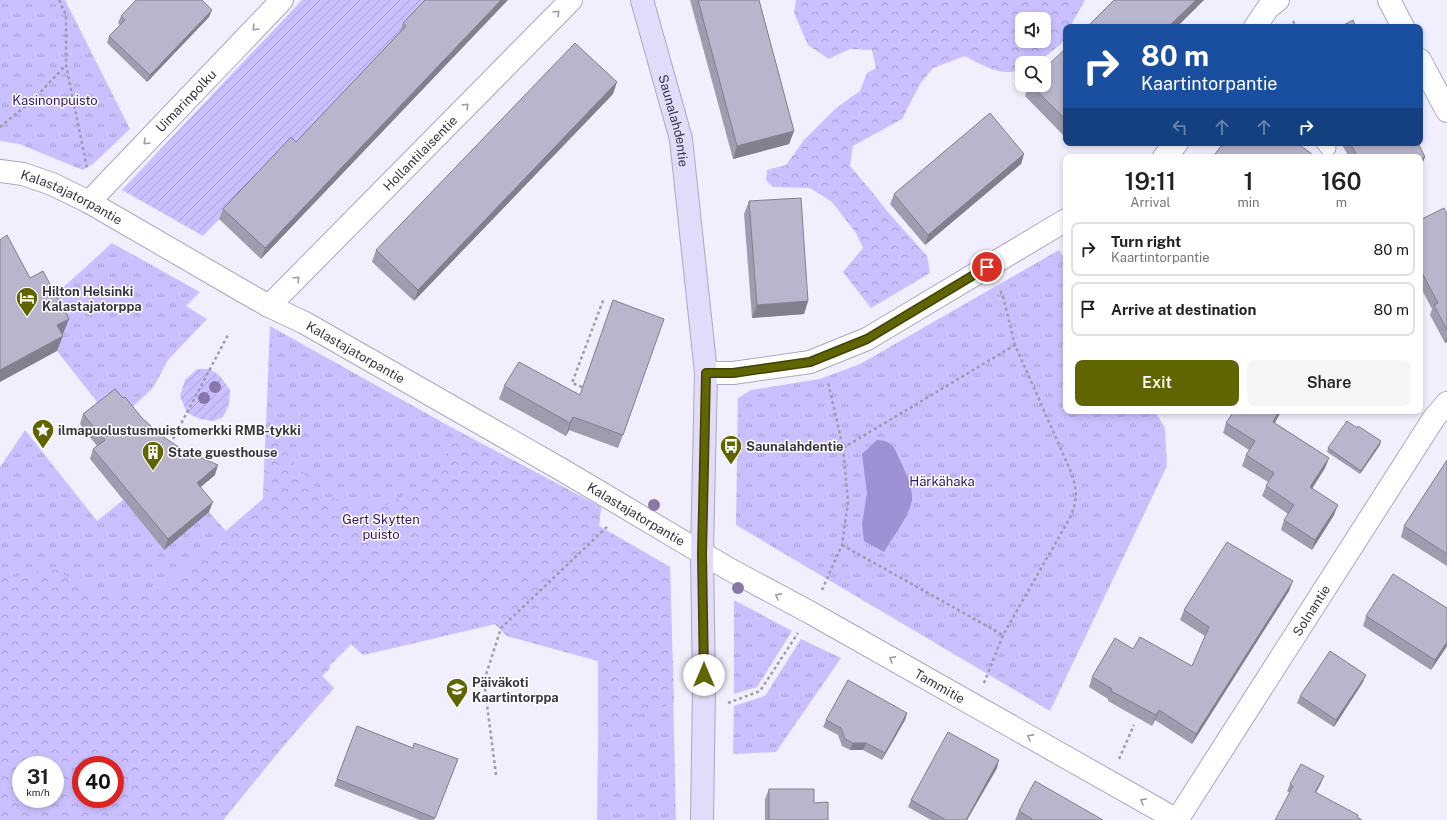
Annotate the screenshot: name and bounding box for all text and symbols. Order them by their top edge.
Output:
one-way arrow [553,11,560,18]
map controls [1015,12,1051,92]
button: sound [1015,12,1051,48]
one-way arrow [253,23,260,31]
text: 80 m [1141,39,1209,72]
icon: right [1075,40,1127,92]
button: search [1015,56,1051,92]
street label: Uimarinpolku [153,67,219,135]
street label: Saunalahdentie [655,73,691,168]
text: Kaartintorpantie [1141,73,1278,94]
park label: Kasinonpuisto [12,93,98,108]
one-way arrow [461,103,469,111]
street label: Hollantilaisentie [380,113,460,194]
icon: left [1169,116,1191,138]
icon: ahead [1211,116,1233,138]
icon: ahead [1253,116,1275,138]
icon: right [1295,116,1317,138]
one-way arrow [143,137,151,145]
street label: Kalastajatorpantie [19,167,125,228]
text: 19:11 [1124,167,1176,195]
text: 1 [1244,167,1254,195]
text: 160 [1321,167,1362,195]
text: Arrival [1130,195,1170,210]
text: min [1238,195,1260,210]
text: m [1336,195,1347,210]
text: Turn right [1111,233,1181,250]
icon: right [1077,238,1099,260]
text: 80 m [1374,241,1409,258]
pin [970,250,1004,284]
text: Kaartintorpantie [1111,250,1210,265]
icon: arrive [976,256,998,278]
one-way arrow [292,276,299,284]
place label: Hilton Helsinki Kalastajatorppa [42,284,142,314]
hotel icon: Hilton Helsinki Kalastajatorppa [14,285,40,318]
icon: arrive [1077,298,1099,320]
text: Arrive at destination [1111,301,1256,318]
text: 80 m [1374,301,1409,318]
street label: Kalastajatorpantie [303,318,407,386]
button: Exit [1075,360,1239,406]
button: Share [1247,360,1411,406]
place icon: ilmapuolustusmuistomerkki RMB-tykki [30,417,56,450]
place label: ilmapuolustusmuistomerkki RMB-tykki [58,423,301,438]
bus stop icon: Saunalahdentie [718,433,744,466]
building icon: State guesthouse [140,439,166,472]
place label: Saunalahdentie [746,439,844,454]
place label: State guesthouse [168,445,278,460]
park label: Härkähaka [909,474,975,489]
street label: Kalastajatorpantie [584,480,688,549]
park label: Gert Skytten puisto [342,512,420,542]
street label: Solnantie [1290,582,1333,639]
one-way arrow [775,593,783,600]
position arrow [683,654,725,696]
one-way arrow [889,656,896,663]
street label: Tammitie [912,666,967,706]
place label: Päiväkoti Kaartintorppa [472,675,559,705]
school or university icon: Päiväkoti Kaartintorppa [444,676,470,709]
one-way arrow [1026,734,1034,741]
speed limit sign: 40 [72,756,124,808]
text: 31 [27,765,49,789]
text: km/h [26,786,50,798]
one-way arrow [1140,798,1147,805]

